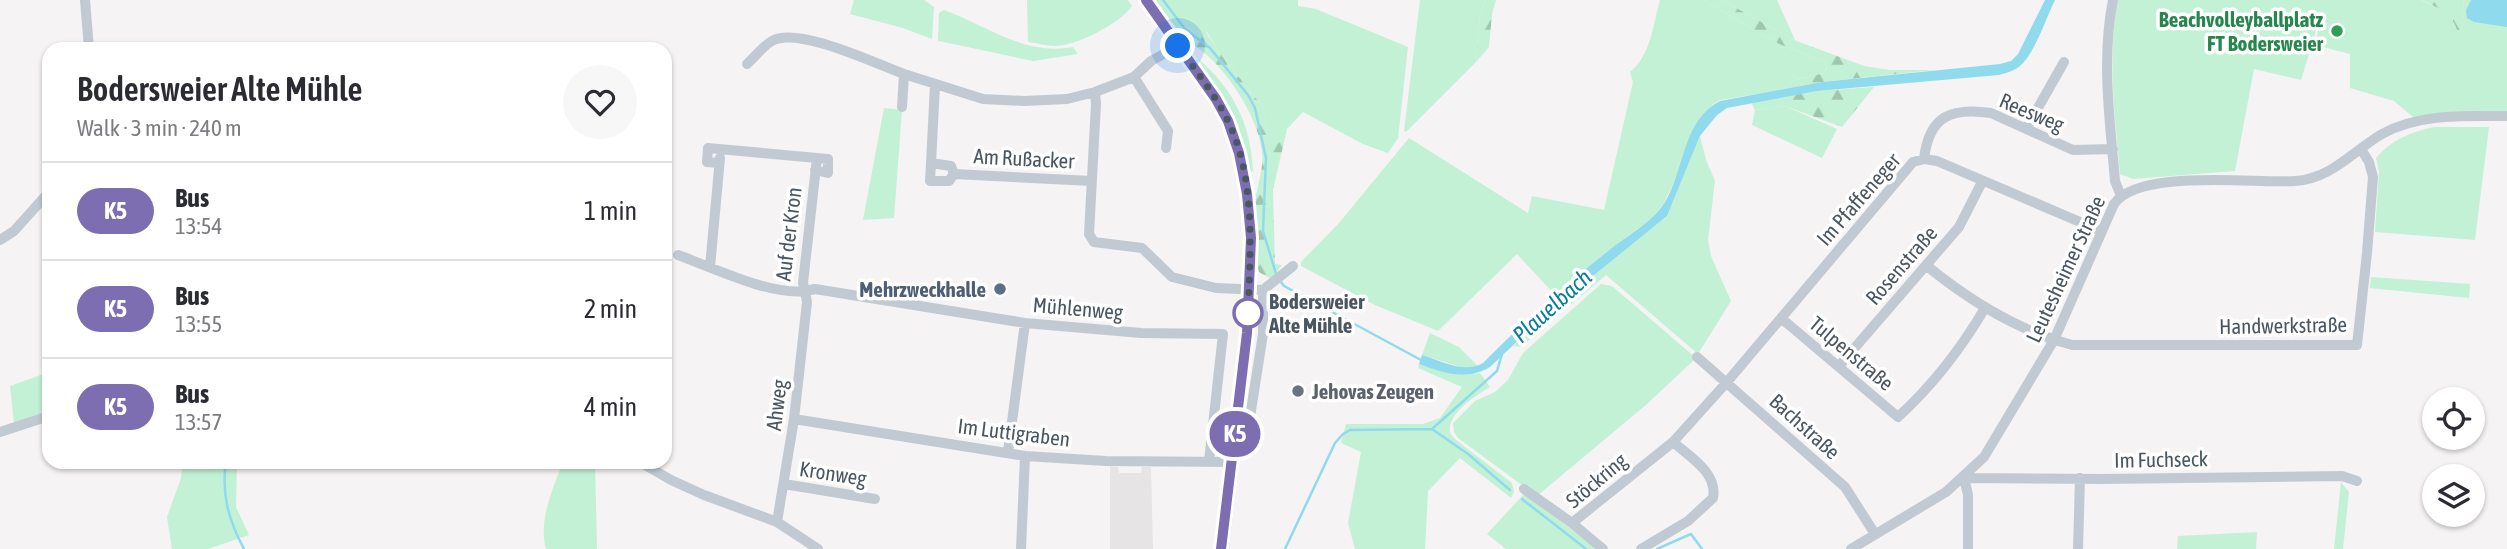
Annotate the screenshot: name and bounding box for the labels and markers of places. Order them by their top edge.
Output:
place label: Beachvolleyballplatz FT Bodersweier [2159,7,2324,55]
marker: Beachvolleyballplatz FT Bodersweier [2329,23,2345,39]
place label: Mehrzweckhalle [859,277,986,301]
marker: Mehrzweckhalle [992,281,1008,297]
place label: Bodersweier Alte Mühle [1268,289,1365,337]
marker: Bodersweier Alte Mühle [1233,298,1263,328]
place label: Jehovas Zeugen [1311,379,1434,403]
marker: Jehovas Zeugen [1290,383,1306,399]

